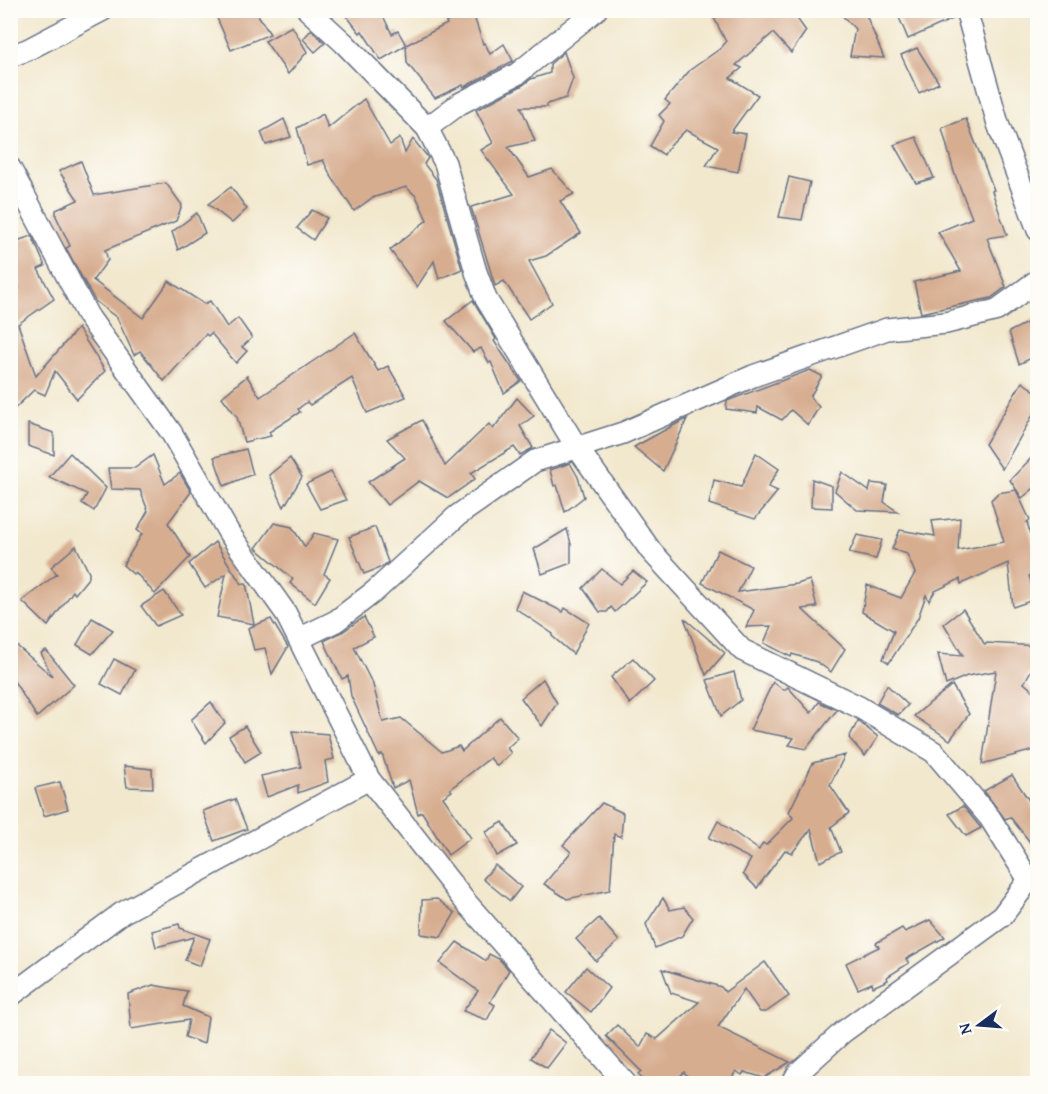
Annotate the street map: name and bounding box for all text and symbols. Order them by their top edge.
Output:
north arrow [949,995,1009,1055]
text: N [951,1020,978,1038]

